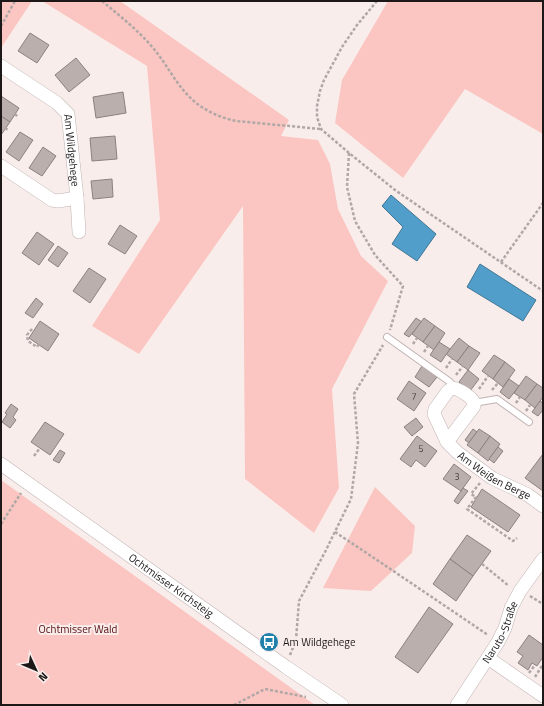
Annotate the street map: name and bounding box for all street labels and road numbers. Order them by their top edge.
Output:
street label: Am Wildgehege [60,113,84,188]
street label: Am Weißen Berge [454,447,534,503]
street label: Ochtmisser Kirchsteig [125,549,217,621]
street label: Naruto-Straße [478,598,522,667]

